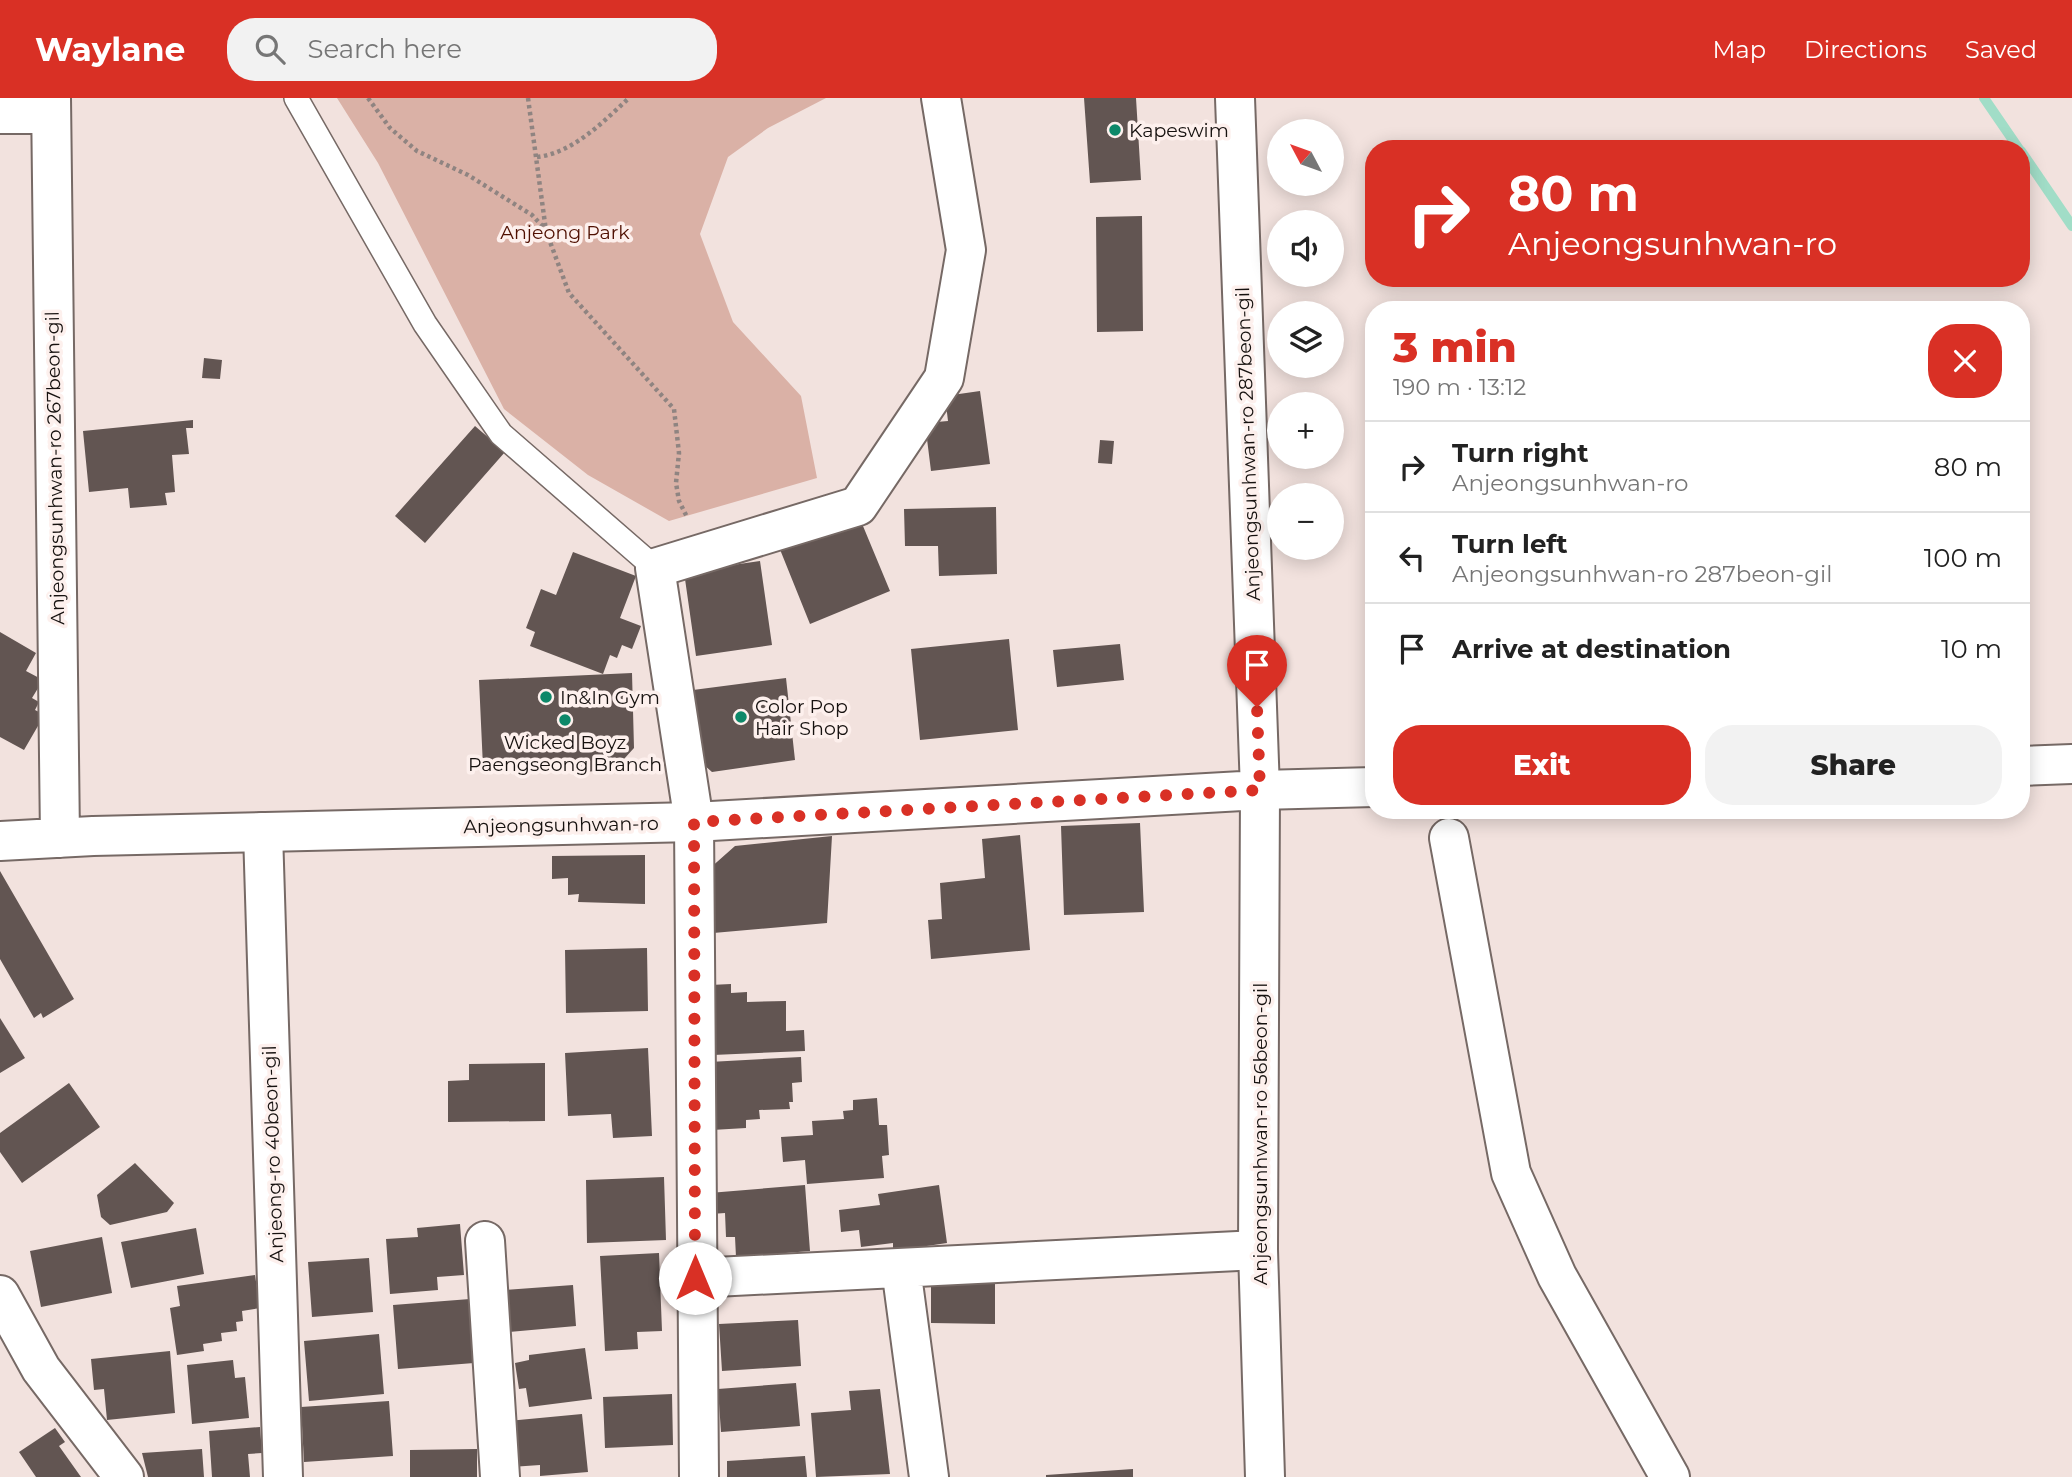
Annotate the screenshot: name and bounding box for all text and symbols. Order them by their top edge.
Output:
search box [227,18,717,81]
text: Waylane [35,29,185,69]
icon: search [251,30,289,68]
text: Search here [307,33,462,65]
text: Map [1713,35,1766,64]
text: Directions [1804,35,1927,64]
text: Saved [1965,35,2037,64]
place label: Kapeswim [1129,119,1229,142]
north arrow [1267,119,1344,196]
map controls [1267,119,1344,560]
marker: Kapeswim [1107,122,1123,138]
text: 80 m [1508,164,1639,223]
icon: right [1393,168,1484,259]
button: sound [1267,210,1344,287]
park label: Anjeong Park [500,221,630,244]
text: Anjeongsunhwan-ro [1508,224,1837,263]
street label: Anjeongsunhwan-ro 287beon-gil [1231,287,1265,601]
button: layers [1267,301,1344,378]
street label: Anjeongsunhwan-ro 267beon-gil [41,311,69,625]
text: 3 min [1393,321,1517,373]
button: close [1928,324,2002,398]
text: 190 m · 13:12 [1393,373,1526,401]
button: + [1267,392,1344,469]
text: Turn right [1452,437,1588,469]
icon: right [1393,448,1431,486]
text: 80 m [1934,451,2002,483]
text: Anjeongsunhwan-ro [1452,469,1689,497]
button: − [1267,483,1344,560]
text: Turn left [1452,528,1568,560]
icon: left [1393,539,1431,577]
text: 100 m [1924,542,2002,574]
text: Anjeongsunhwan-ro 287beon-gil [1452,560,1832,588]
icon: arrive [1393,630,1431,668]
text: Arrive at destination [1452,633,1731,665]
text: 10 m [1941,633,2002,665]
pin [1227,635,1287,707]
icon: arrive [1238,646,1276,684]
place label: In&In Gym [560,686,660,709]
marker: In&In Gym [538,689,554,705]
place label: Color Pop Hair Shop [755,695,849,740]
marker: Color Pop Hair Shop [733,709,749,725]
marker: Wicked Boyz Paengseong Branch [557,712,573,728]
button: Exit [1393,725,1691,805]
button: Share [1705,725,2002,805]
place label: Wicked Boyz Paengseong Branch [468,731,662,776]
street label: Anjeongsunhwan-ro [463,812,659,838]
street label: Anjeongsunhwan-ro 56beon-gil [1249,983,1272,1285]
street label: Anjeong-ro 40beon-gil [258,1045,288,1263]
position arrow [658,1241,732,1315]

